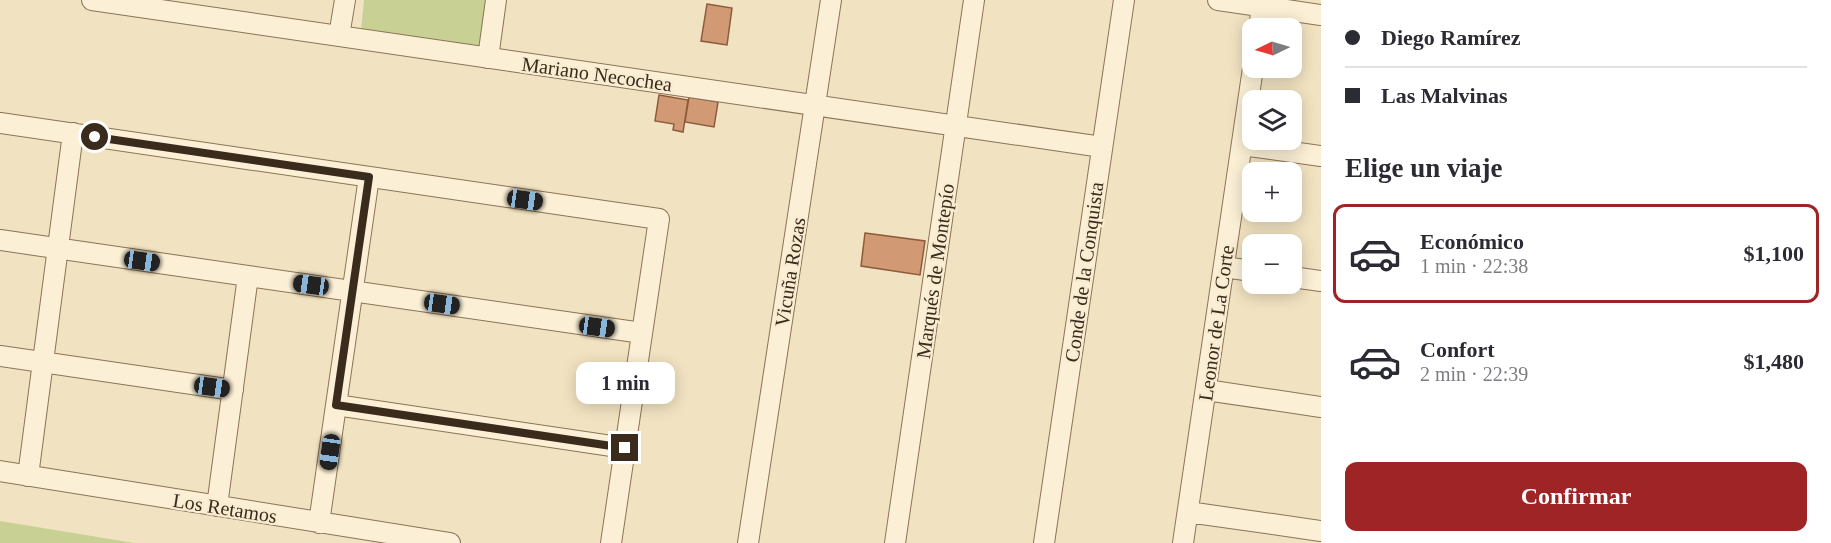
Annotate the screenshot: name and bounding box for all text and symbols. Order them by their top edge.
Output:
north arrow [1242,18,1302,78]
map controls [1242,18,1302,294]
text: Diego Ramírez [1381,25,1521,50]
street label: Mariano Necochea [520,53,674,95]
text: Las Malvinas [1381,83,1508,108]
button: layers [1242,90,1302,150]
route start [81,123,108,150]
text: Elige un viaje [1345,153,1503,183]
button: + [1242,162,1302,222]
street label: Conde de la Conquista [1060,180,1109,364]
street label: Marqués de Montepío [912,182,959,360]
car [506,189,544,211]
street label: Vicuña Rozas [770,216,810,328]
icon: car [1348,227,1402,281]
text: Económico [1420,229,1524,254]
button: − [1242,234,1302,294]
text: $1,100 [1744,241,1804,266]
street label: Leonor de La Corte [1194,244,1238,402]
car [123,250,161,272]
text: 1 min · 22:38 [1420,255,1528,277]
car [292,274,330,296]
car [423,293,461,315]
car [578,316,616,338]
icon: car [1348,335,1402,389]
text: Confort [1420,337,1495,362]
text: $1,480 [1744,349,1804,374]
callout: 1 min [576,361,674,403]
text: 2 min · 22:39 [1420,363,1528,385]
text: 1 min [601,372,650,394]
car [193,376,231,398]
car [319,433,341,471]
route end [611,434,638,461]
button: Confirmar [1345,462,1807,531]
street label: Los Retamos [171,489,279,527]

